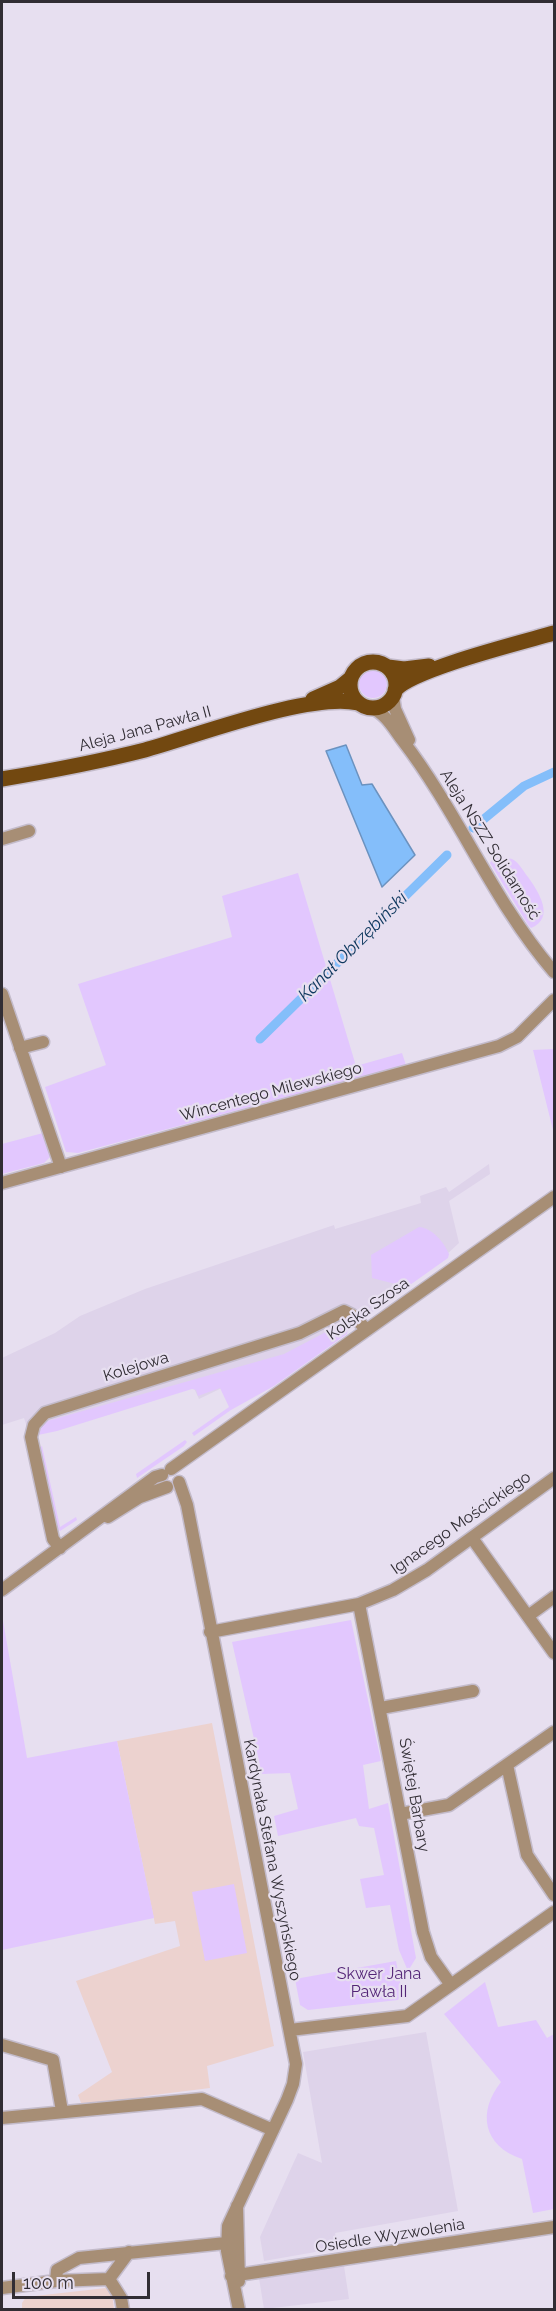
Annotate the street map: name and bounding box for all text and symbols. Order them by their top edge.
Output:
street label: Aleja Jana Pawła II [77,702,213,756]
street label: Aleja NSZZ Solidarność [436,766,544,924]
water label: Kanał Obrzębiński [294,888,412,1006]
street label: Wincentego Milewskiego [178,1058,364,1126]
street label: Kolska Szosa [323,1274,413,1344]
street label: Kolejowa [101,1348,171,1386]
street label: Ignacego Mościckiego [387,1467,535,1579]
street label: Świętej Barbary [395,1736,433,1854]
street label: Kardynała Stefana Wyszyńskiego [239,1738,305,1982]
park label: Skwer Jana Pawła II [337,1964,421,2002]
street label: Osiedle Wyzwolenia [314,2215,466,2257]
scale bar [15,2260,153,2298]
text: 100 m [23,2272,74,2293]

